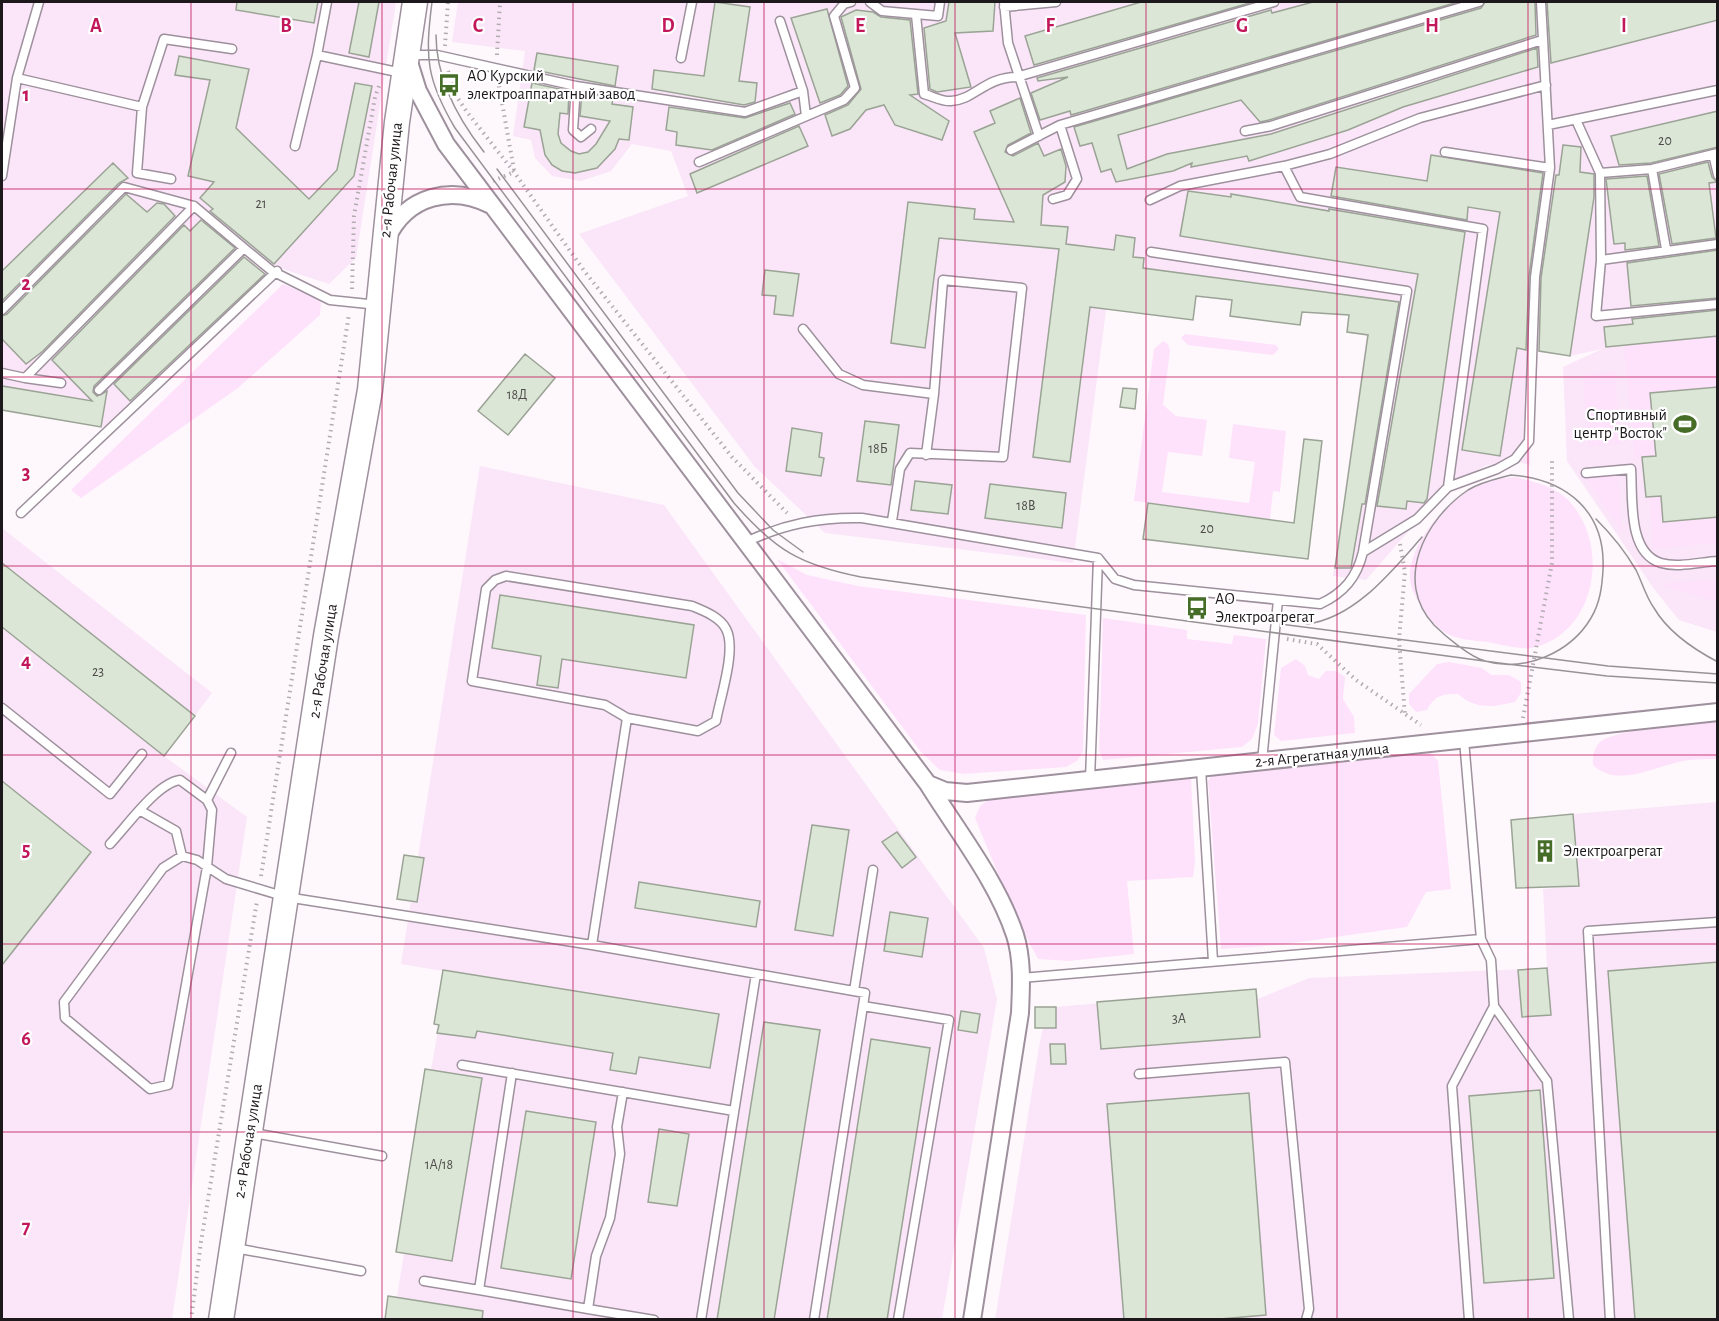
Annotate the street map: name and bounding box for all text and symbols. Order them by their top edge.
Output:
text: A [90,16,102,36]
text: B [280,16,292,36]
text: C [473,16,484,36]
text: D [661,16,675,36]
text: E [855,16,865,36]
text: F [1045,16,1055,36]
text: G [1236,16,1248,36]
text: H [1425,16,1439,36]
text: I [1621,16,1627,36]
place label: АО Курский электроаппаратный завод [467,68,635,102]
bus stop icon: АО Курский электроаппаратный завод [436,72,462,98]
text: 1 [22,85,30,105]
street label: 2-я Рабочая улица [377,122,406,239]
house number: 20 [1658,134,1672,148]
house number: 21 [255,197,267,211]
text: 2 [21,274,31,294]
house number: 18Д [507,388,527,402]
place label: Спортивный центр "Восток" [1574,407,1667,441]
sports icon: Спортивный центр "Восток" [1672,411,1698,437]
house number: 18Б [868,442,888,456]
text: 3 [22,463,30,483]
house number: 18В [1016,499,1036,513]
house number: 20 [1200,522,1214,536]
place label: АО Электроагрегат [1215,591,1315,625]
bus stop icon: АО Электроагрегат [1184,595,1210,621]
street label: 2-я Рабочая улица [306,603,341,720]
text: 4 [21,651,31,671]
house number: 23 [92,665,104,679]
street label: 2-я Агрегатная улица [1254,740,1390,771]
building icon: Электроагрегат [1532,838,1558,864]
text: 5 [22,840,30,860]
place label: Электроагрегат [1563,843,1663,859]
house number: 3А [1172,1012,1186,1026]
text: 6 [21,1029,31,1049]
street label: 2-я Рабочая улица [231,1083,266,1200]
house number: 1А/18 [425,1158,453,1172]
text: 7 [22,1217,31,1237]

